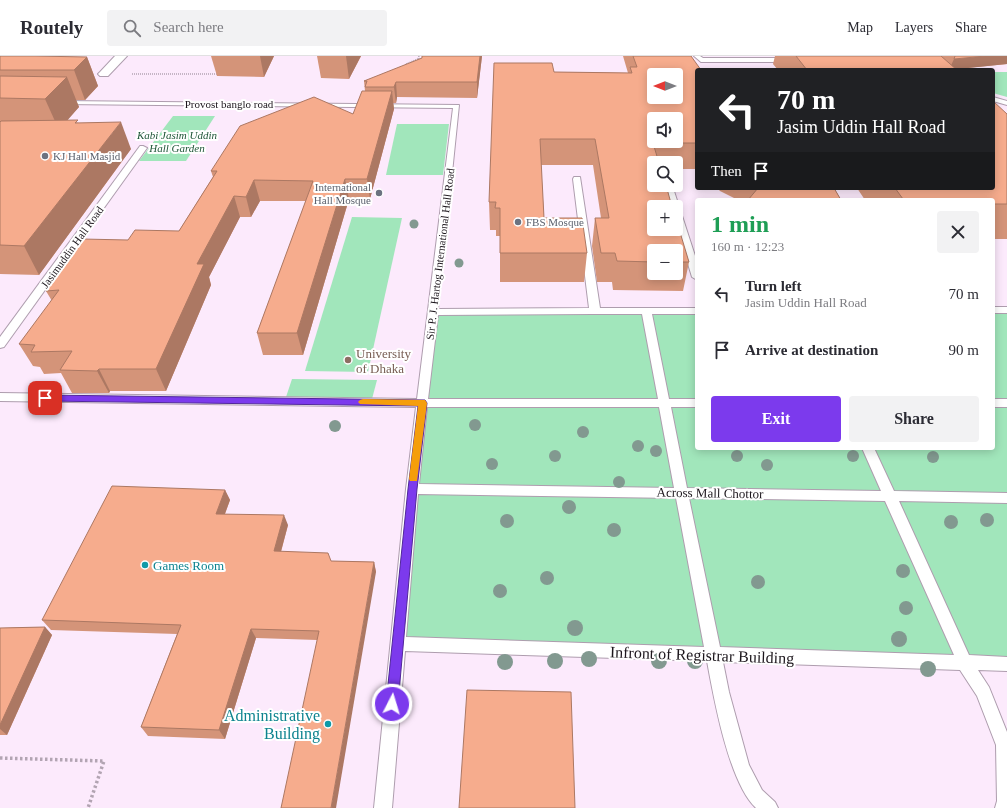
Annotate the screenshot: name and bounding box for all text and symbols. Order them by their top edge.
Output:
search box [107,10,387,46]
text: Routely [20,17,83,38]
icon: search [121,17,143,39]
text: Search here [153,19,224,35]
text: Map [847,20,873,35]
text: Layers [895,20,933,35]
text: Share [955,20,987,35]
north arrow [647,68,683,104]
map controls [647,68,683,280]
icon: left [711,84,763,136]
text: 70 m [777,84,835,115]
street label: Provost banglo road [185,98,274,110]
button: sound [647,112,683,148]
text: Jasim Uddin Hall Road [777,117,946,137]
park label: Kabi Jasim Uddin Hall Garden [136,129,218,154]
place label: KJ Hall Masjid [53,150,121,162]
marker: KJ Hall Masjid [40,151,50,161]
button: search [647,156,683,192]
icon: arrive [750,160,772,182]
text: Then [711,163,742,179]
street label: Sir P. J. Hartog International Hall Road [424,167,457,341]
place label: International Hall Mosque [314,181,371,206]
marker: International Hall Mosque [374,188,384,198]
button: + [647,200,683,236]
street label: Jasimuddin Hall Road [38,204,106,290]
text: 1 min [711,211,769,237]
button: close [937,211,979,253]
place label: FBS Mosque [526,216,584,228]
marker: FBS Mosque [513,217,523,227]
text: 160 m · 12:23 [711,239,784,254]
button: − [647,244,683,280]
text: Turn left [745,278,802,294]
icon: left [711,283,733,305]
text: 70 m [949,286,979,302]
text: Jasim Uddin Hall Road [745,295,867,310]
icon: arrive [711,339,733,361]
text: Arrive at destination [745,342,878,358]
text: 90 m [949,342,979,358]
place label: University of Dhaka [356,346,411,376]
marker: University of Dhaka [343,355,353,365]
pin [28,381,62,415]
icon: arrive [34,387,56,409]
button: Exit [711,396,841,442]
button: Share [849,396,979,442]
street label: Across Mall Chottor [656,485,764,501]
place label: Games Room [153,558,224,573]
marker: Games Room [140,560,150,570]
street label: Infront of Registrar Building [610,643,794,668]
position arrow [371,683,413,725]
place label: Administrative Building [224,707,320,743]
marker: Administrative Building [323,719,333,729]

